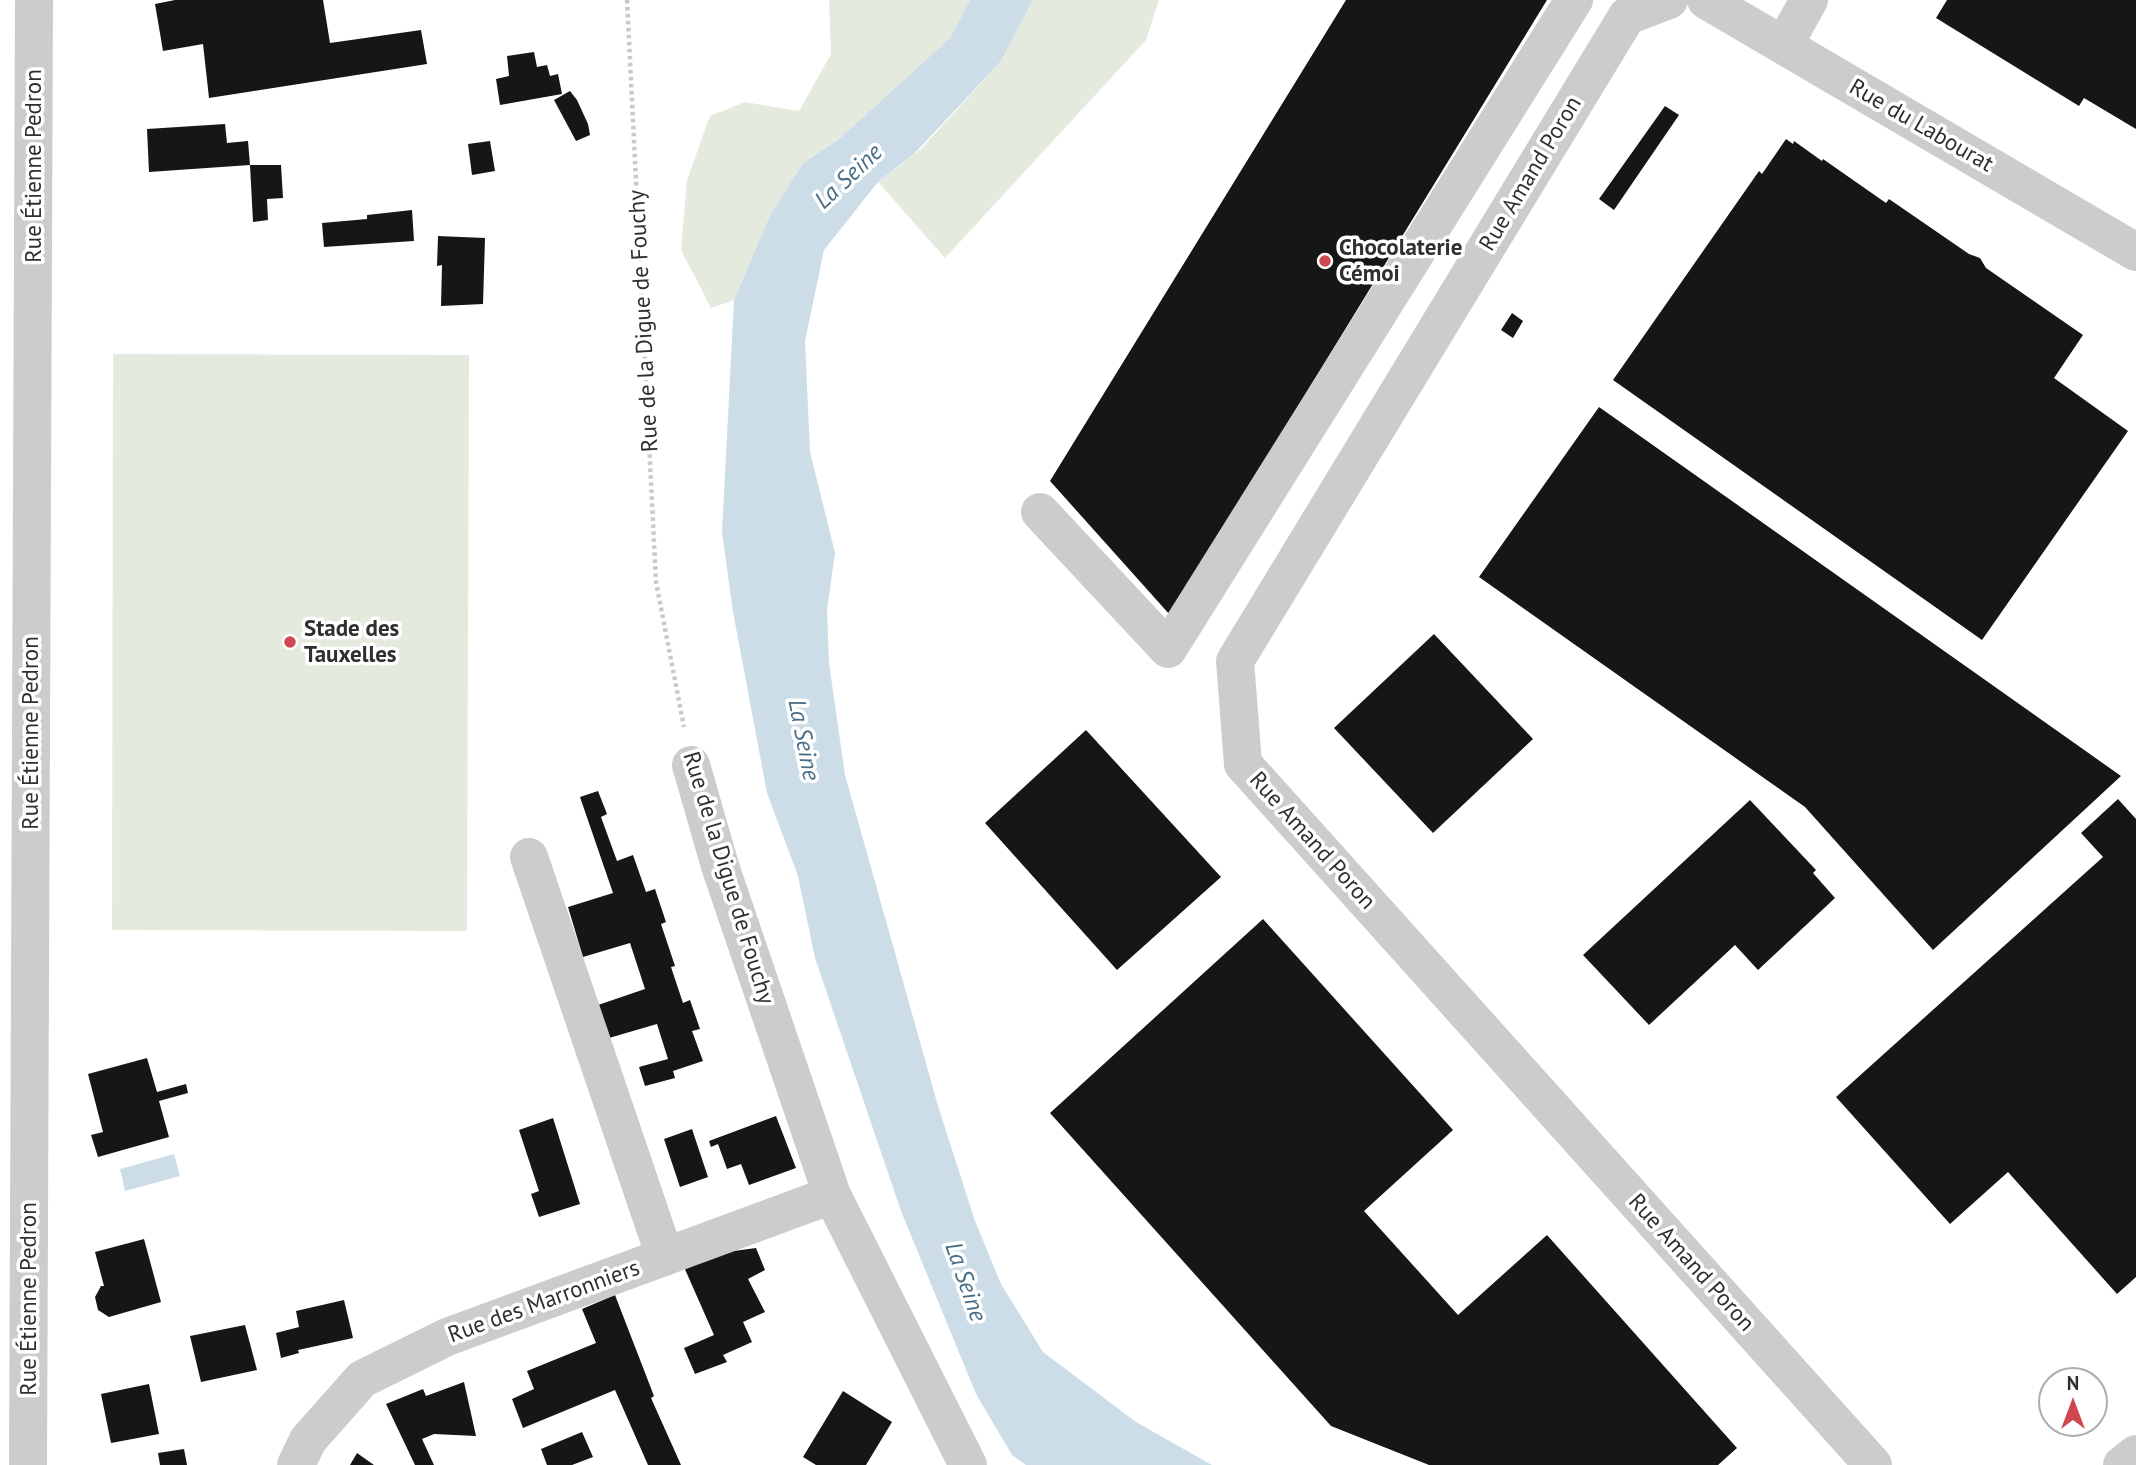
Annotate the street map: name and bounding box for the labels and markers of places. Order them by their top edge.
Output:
place label: Chocolaterie Cémoi [1339,234,1462,288]
marker: Chocolaterie Cémoi [1317,253,1333,269]
place label: Stade des Tauxelles [304,615,399,669]
marker: Stade des Tauxelles [282,634,298,650]

